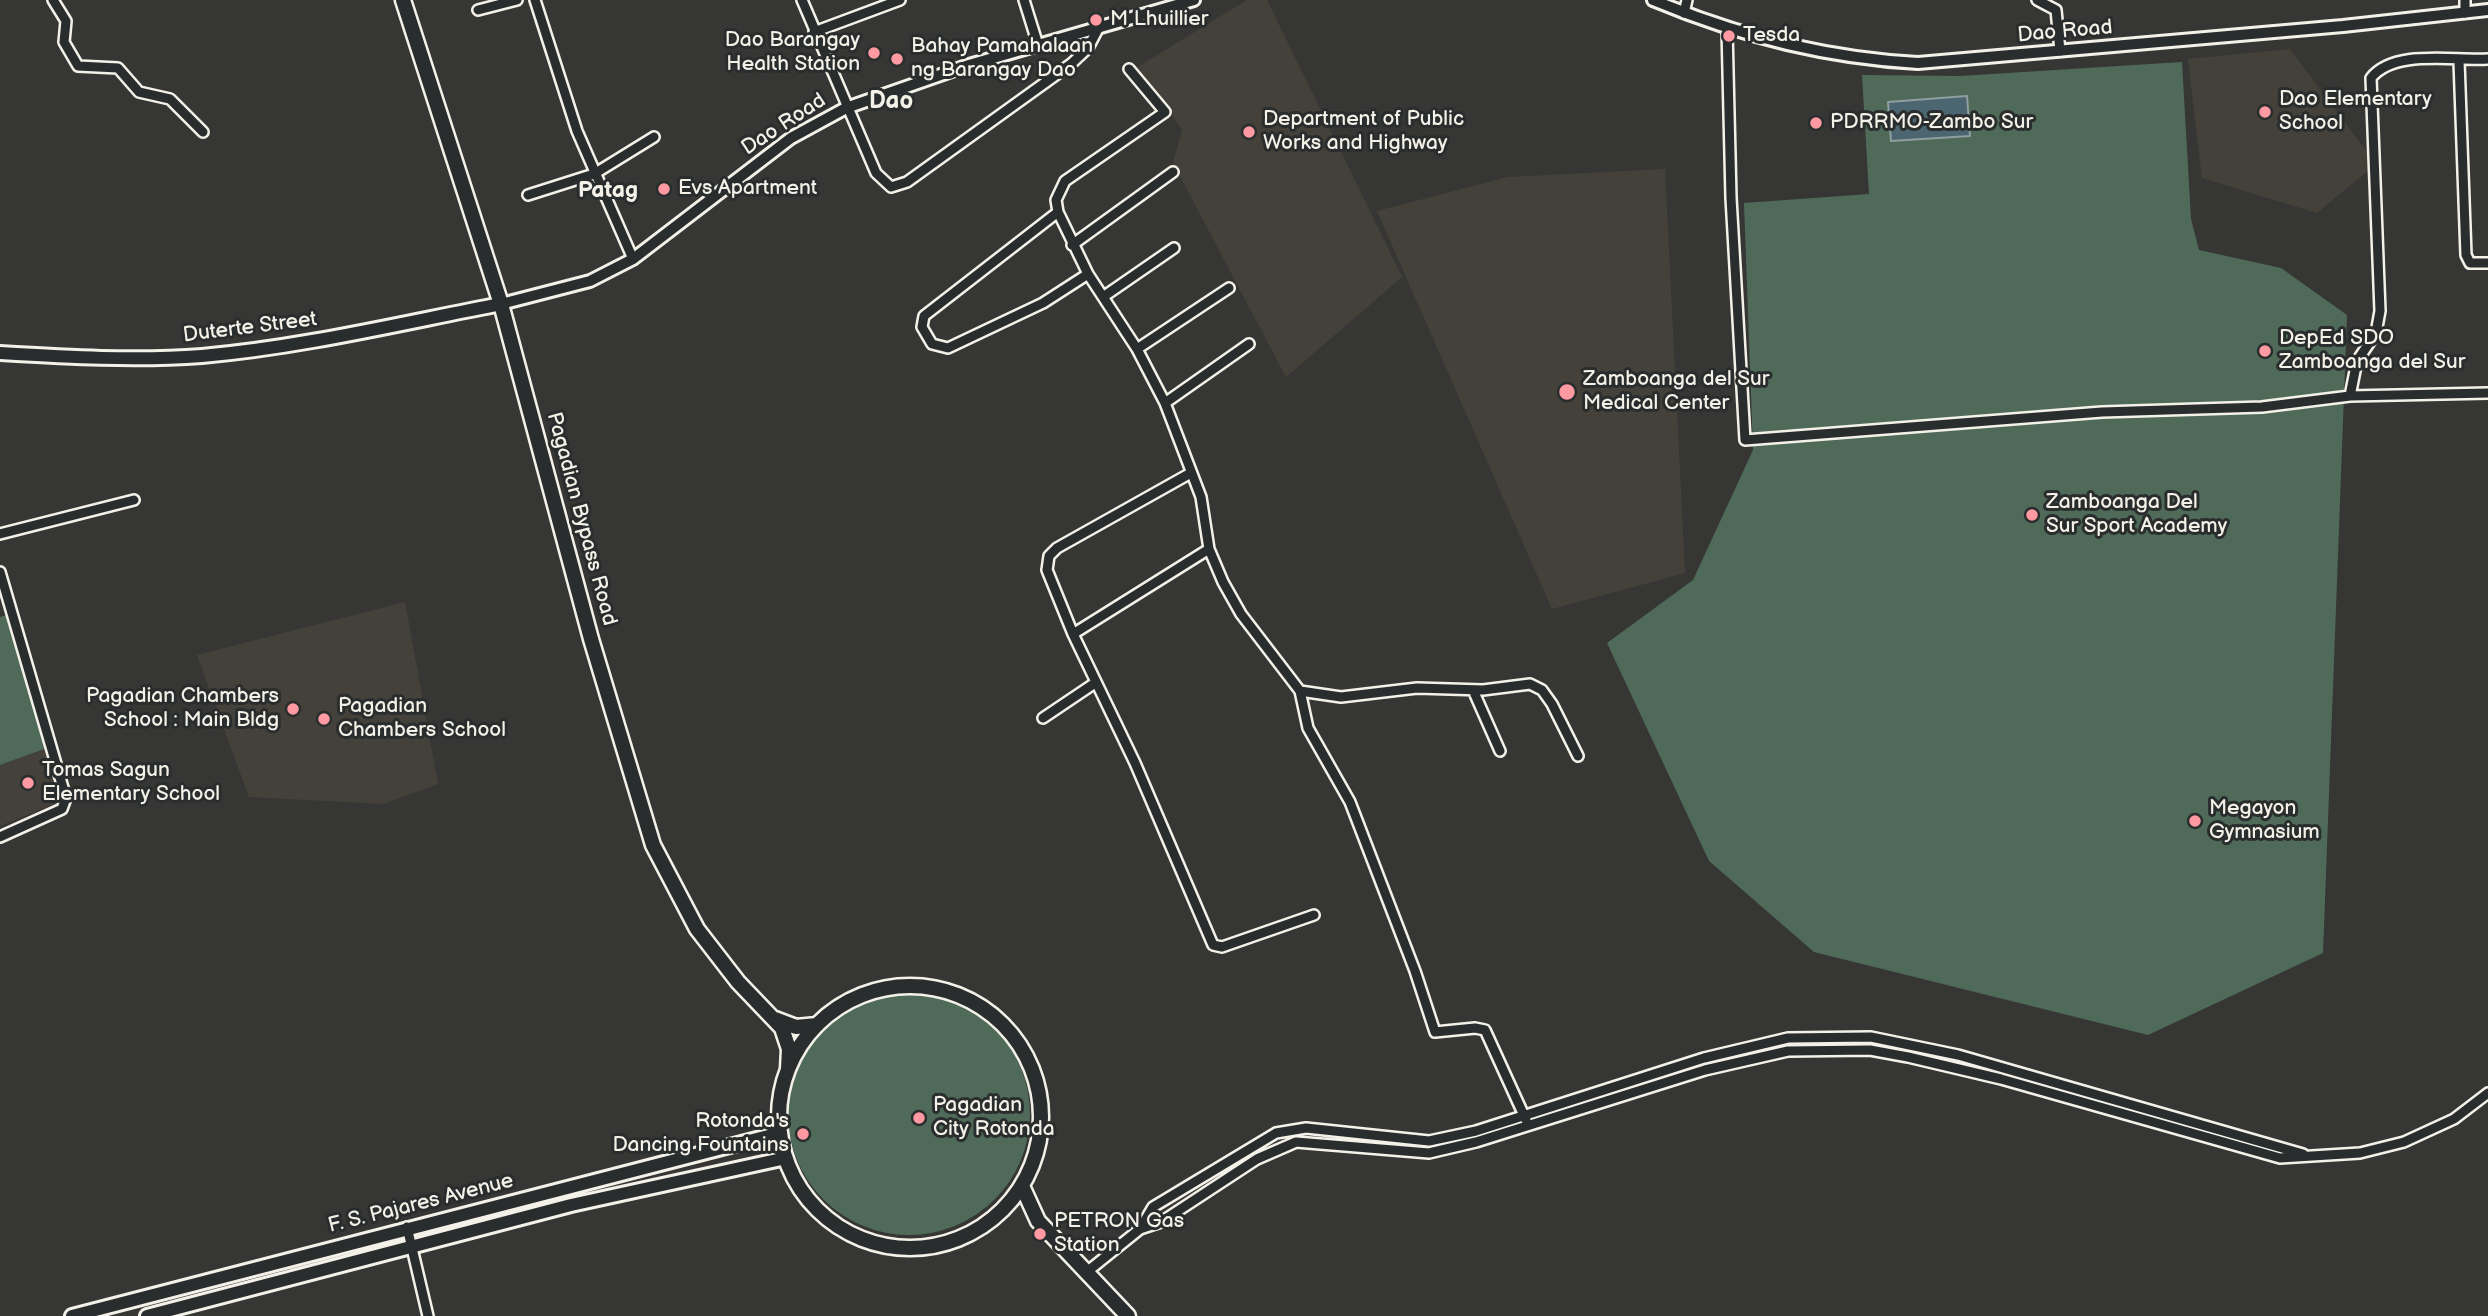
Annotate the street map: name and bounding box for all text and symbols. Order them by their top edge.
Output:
place label: M Lhuillier [1110,7,1208,33]
marker: M Lhuillier [1088,12,1104,28]
street label: Dao Road [2016,15,2114,49]
place label: Tesda [1743,23,1800,49]
place label: Dao Barangay Health Station [725,28,860,78]
marker: Tesda [1721,28,1737,44]
place label: Bahay Pamahalaan ng Barangay Dao [911,34,1093,84]
marker: Dao Barangay Health Station [866,45,882,61]
marker: Bahay Pamahalaan ng Barangay Dao [889,51,905,67]
place label: Dao Elementary School [2279,87,2432,137]
street label: Dao Road [737,88,831,162]
district label: Dao [869,88,913,116]
marker: Dao Elementary School [2257,104,2273,120]
place label: Department of Public Works and Highway [1263,107,1464,157]
place label: PDRRMO-Zambo Sur [1830,110,2033,136]
marker: PDRRMO-Zambo Sur [1808,115,1824,131]
marker: Department of Public Works and Highway [1241,124,1257,140]
place label: Evs Apartment [678,176,817,202]
district label: Patag [578,177,638,205]
marker: Evs Apartment [656,181,672,197]
street label: Duterte Street [182,307,318,349]
place label: DepEd SDO Zamboanga del Sur [2279,326,2465,376]
marker: DepEd SDO Zamboanga del Sur [2257,343,2273,359]
place label: Zamboanga del Sur Medical Center [1583,367,1769,417]
marker: Zamboanga del Sur Medical Center [1557,382,1577,402]
street label: Pagadian Bypass Road [540,410,622,628]
place label: Zamboanga Del Sur Sport Academy [2046,490,2227,540]
marker: Zamboanga Del Sur Sport Academy [2024,507,2040,523]
place label: Pagadian Chambers School : Main Bldg [86,684,279,734]
place label: Pagadian Chambers School [338,694,506,744]
marker: Pagadian Chambers School : Main Bldg [285,701,301,717]
marker: Pagadian Chambers School [316,711,332,727]
place label: Tomas Sagun Elementary School [42,758,220,808]
marker: Tomas Sagun Elementary School [20,775,36,791]
place label: Megayon Gymnasium [2209,796,2320,846]
marker: Megayon Gymnasium [2187,813,2203,829]
place label: Pagadian City Rotonda [933,1093,1055,1143]
place label: Rotonda's Dancing Fountains [613,1109,789,1159]
marker: Pagadian City Rotonda [911,1110,927,1126]
marker: Rotonda's Dancing Fountains [795,1126,811,1142]
street label: F. S. Pajares Avenue [326,1169,516,1239]
place label: PETRON Gas Station [1054,1209,1184,1259]
marker: PETRON Gas Station [1032,1226,1048,1242]

